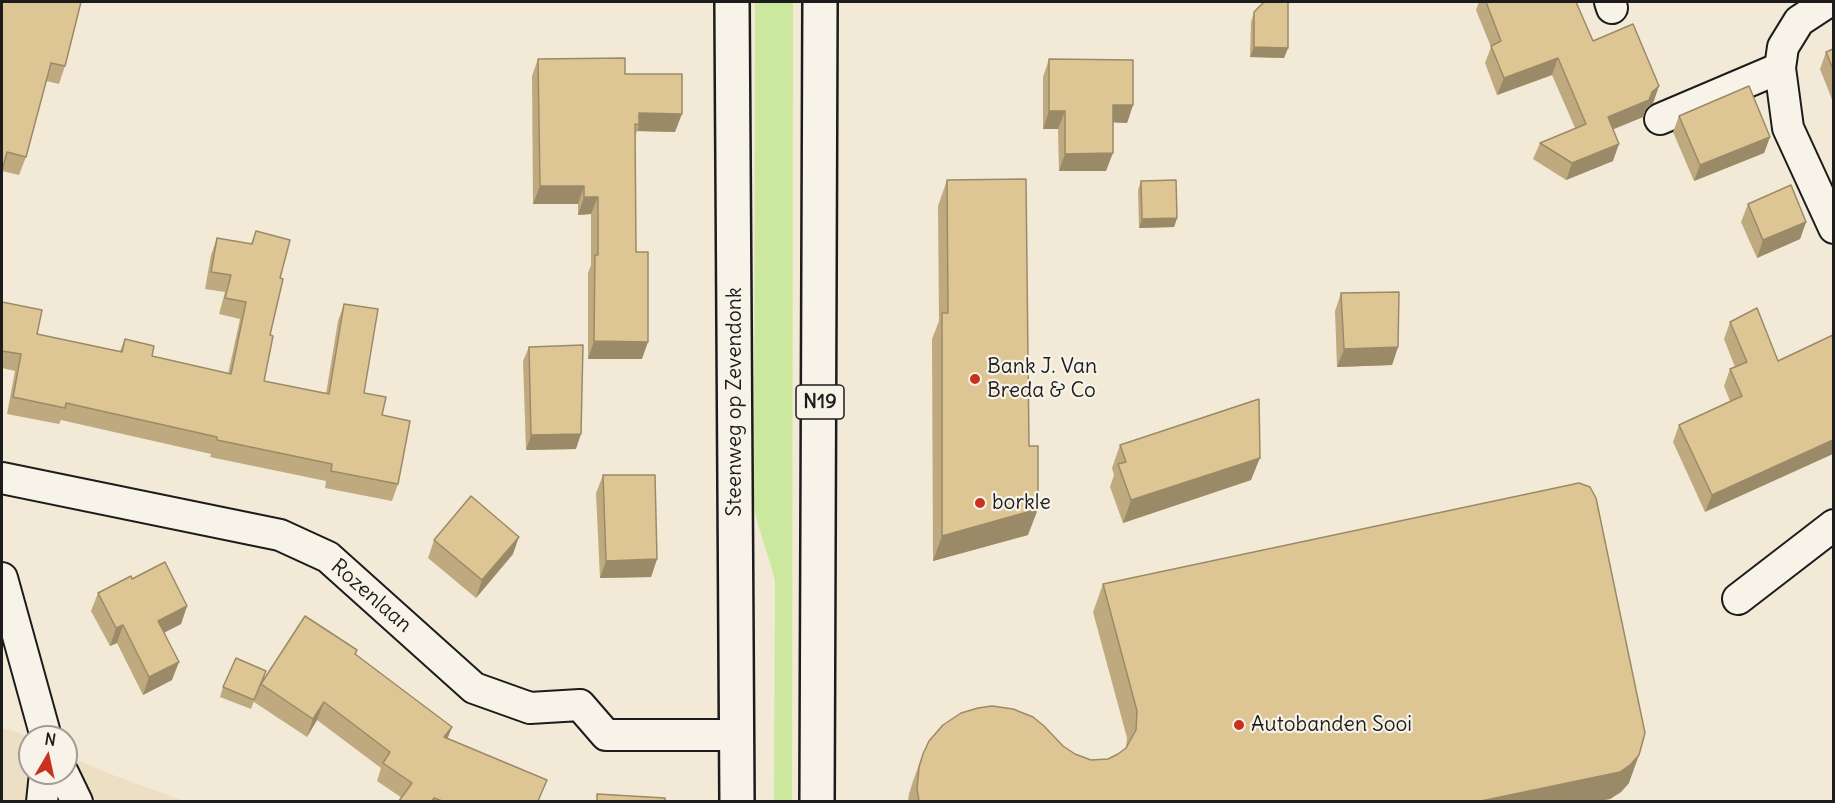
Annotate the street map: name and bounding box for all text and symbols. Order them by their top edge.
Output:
street label: Steenweg op Zevendonk [722,287,748,517]
place label: Bank J. Van Breda & Co [987,354,1097,404]
marker: Bank J. Van Breda & Co [968,372,982,386]
road number: N19 [796,385,844,419]
place label: borkle [992,490,1051,516]
marker: borkle [973,496,987,510]
street label: Rozenlaan [325,554,417,638]
place label: Autobanden Sooi [1251,712,1412,738]
marker: Autobanden Sooi [1232,718,1246,732]
north arrow [18,725,78,785]
text: N [43,728,58,750]

